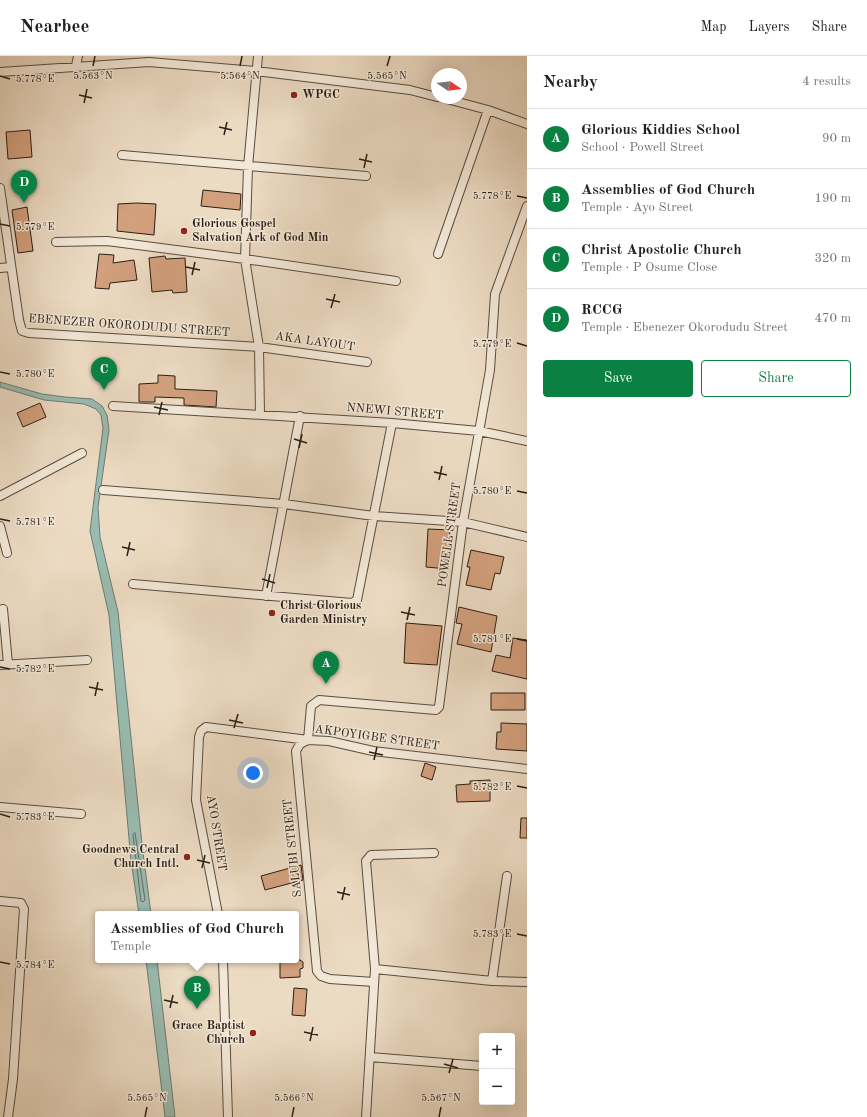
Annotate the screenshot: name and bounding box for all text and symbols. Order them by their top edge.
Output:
text: Nearbee [20,18,89,37]
text: Map [701,20,727,34]
text: Layers [749,20,790,34]
text: Share [812,20,847,34]
north arrow [431,68,467,104]
text: 5.563°N [73,71,113,81]
text: 5.564°N [220,71,260,81]
text: 5.565°N [367,71,407,81]
text: 5.778°E [16,74,54,84]
text: Nearby [543,74,598,91]
text: 4 results [802,75,851,88]
place label: WPGC [302,89,340,101]
marker: WPGC [289,90,299,100]
text: Glorious Kiddies School [581,123,740,138]
text: A [551,132,561,145]
text: 90 m [822,132,851,145]
text: School · Powell Street [581,141,704,154]
pin: D [11,170,37,203]
text: Assemblies of God Church [581,183,755,198]
text: 5.778°E [473,191,511,201]
text: B [551,192,561,205]
text: 190 m [814,192,851,205]
text: Temple · Ayo Street [581,201,693,214]
place label: Glorious Gospel Salvation Ark of God Min [192,218,329,244]
text: 5.779°E [16,222,54,232]
marker: Glorious Gospel Salvation Ark of God Min [179,226,189,236]
text: Christ Apostolic Church [581,243,742,258]
text: C [552,252,560,265]
text: 320 m [814,252,851,265]
text: Temple · P Osume Close [581,261,717,274]
text: RCCG [581,303,623,318]
text: D [551,312,561,325]
text: 470 m [814,312,851,325]
street label: EBENEZER OKORODUDU STREET [28,313,230,339]
text: Temple · Ebenezer Okorodudu Street [581,321,788,334]
street label: AKA LAYOUT [274,330,356,354]
text: 5.779°E [473,339,511,349]
pin: C [91,357,117,390]
button: Save [543,360,693,397]
button: Share [701,360,851,397]
text: 5.780°E [16,369,54,379]
street label: NNEWI STREET [346,402,444,422]
street label: POWELL STREET [437,482,463,588]
text: 5.780°E [473,486,511,496]
text: 5.781°E [16,517,54,527]
place label: Christ Glorious Garden Ministry [280,600,368,626]
marker: Christ Glorious Garden Ministry [267,608,277,618]
text: 5.781°E [473,634,511,644]
pin: A [313,651,339,684]
text: 5.782°E [16,664,54,674]
street label: AKPOYIGBE STREET [314,723,440,753]
your location [243,763,263,783]
text: 5.782°E [473,782,511,792]
street label: AYO STREET [204,794,228,872]
street label: SALUBI STREET [282,798,304,898]
text: 5.783°E [16,812,54,822]
place label: Goodnews Central Church Intl. [82,844,179,870]
marker: Goodnews Central Church Intl. [182,852,192,862]
popup [95,911,299,963]
text: Assemblies of God Church [110,922,284,937]
text: 5.783°E [473,929,511,939]
text: Temple [110,940,151,953]
text: 5.784°E [16,960,54,970]
pin: B [184,976,210,1009]
place label: Grace Baptist Church [172,1020,246,1046]
marker: Grace Baptist Church [248,1028,258,1038]
map controls [479,1033,515,1105]
button: + [479,1033,515,1069]
button: − [479,1069,515,1105]
text: 5.565°N [127,1093,167,1103]
text: 5.566°N [274,1093,314,1103]
text: 5.567°N [421,1093,461,1103]

